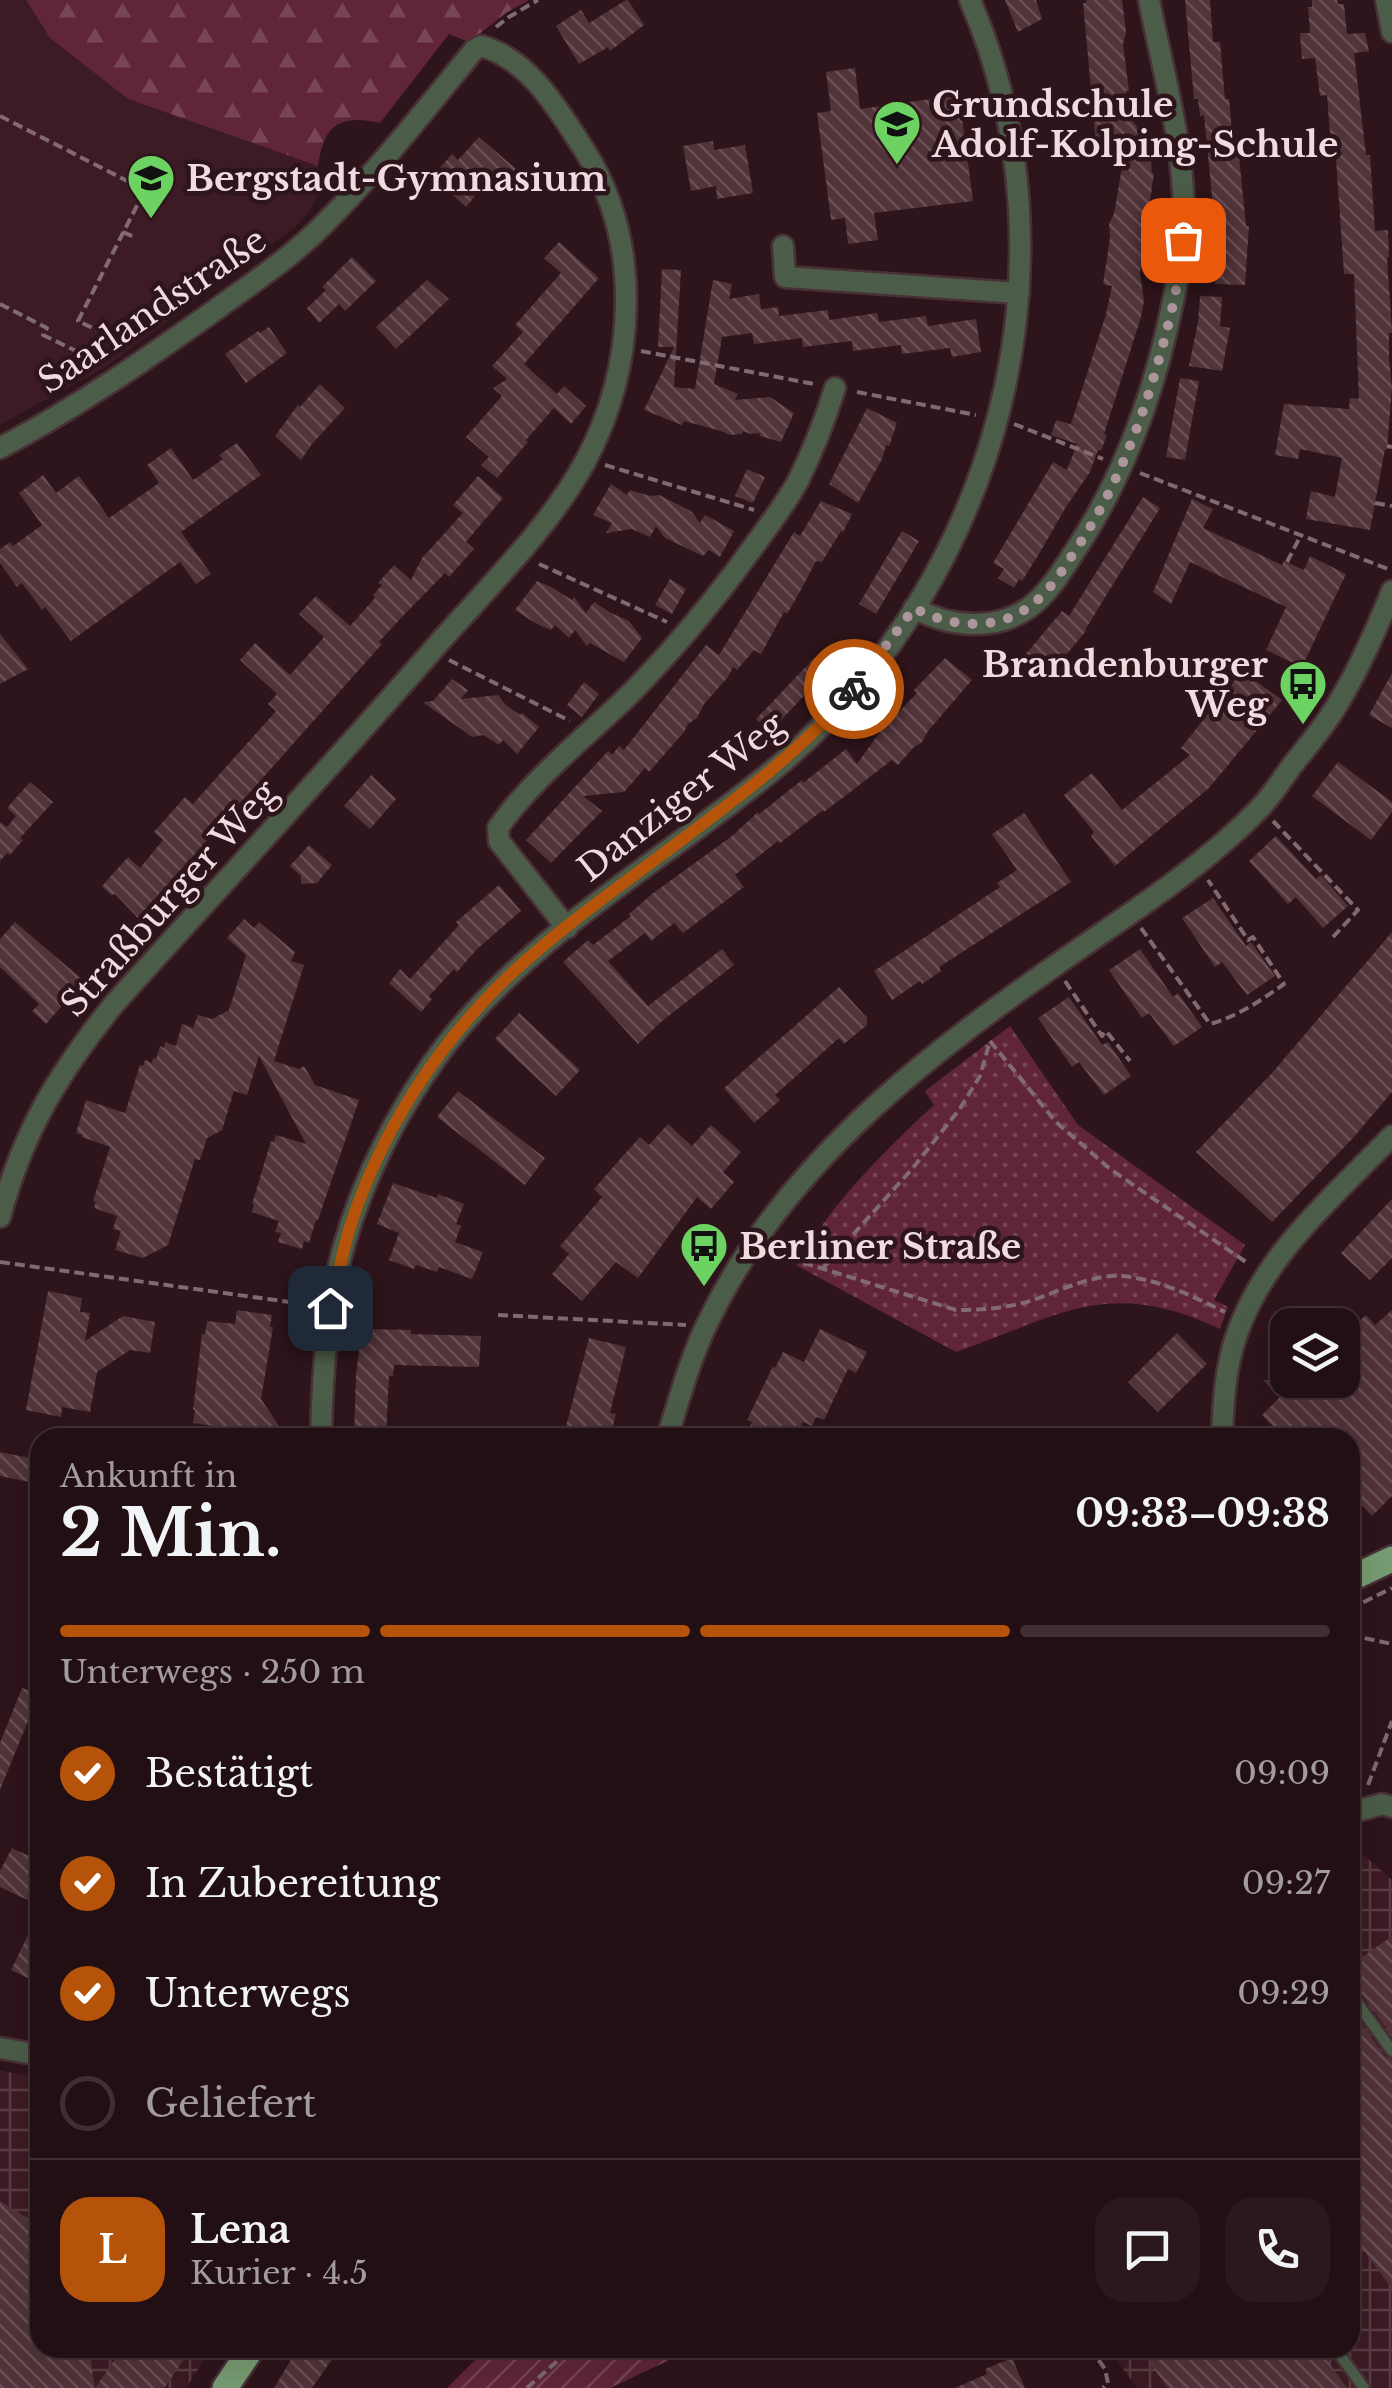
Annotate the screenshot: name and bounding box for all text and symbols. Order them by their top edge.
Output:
place label: Grundschule Adolf-Kolping-Schule [931,83,1339,166]
school or university icon: Grundschule Adolf-Kolping-Schule [871,98,923,166]
school or university icon: Bergstadt-Gymnasium [125,152,177,220]
place label: Bergstadt-Gymnasium [186,157,607,200]
pin [1141,198,1226,283]
icon: bag [1156,213,1211,268]
street label: Saarlandstraße [30,218,274,402]
courier [804,639,904,739]
place label: Brandenburger Weg [982,643,1270,726]
bus stop icon: Brandenburger Weg [1277,658,1329,726]
icon: bike [827,662,882,717]
street label: Danziger Weg [569,701,794,890]
street label: Straßburger Weg [52,770,287,1025]
bus stop icon: Berliner Straße [678,1220,730,1288]
place label: Berliner Straße [739,1225,1021,1268]
pin [288,1266,373,1351]
icon: home [303,1281,358,1336]
map controls [1270,1308,1360,1398]
button: layers [1270,1308,1360,1398]
text: Ankunft in [60,1456,237,1496]
text: 09:33–09:38 [1075,1490,1330,1537]
text: 2 Min. [60,1493,282,1574]
text: Unterwegs · 250 m [60,1652,365,1692]
icon: check [60,1746,115,1801]
text: Bestätigt [145,1750,313,1797]
text: 09:09 [1234,1753,1330,1793]
icon: check [60,1856,115,1911]
text: In Zubereitung [145,1860,440,1907]
text: 09:27 [1242,1863,1330,1903]
icon: check [60,1966,115,2021]
text: Unterwegs [145,1970,350,2017]
text: 09:29 [1237,1973,1330,2013]
text: Geliefert [145,2080,316,2127]
button: chat [1095,2197,1200,2302]
button: phone [1225,2197,1330,2302]
text: Lena [190,2206,290,2253]
text: L [98,2226,127,2273]
text: Kurier · 4.5 [190,2253,368,2293]

